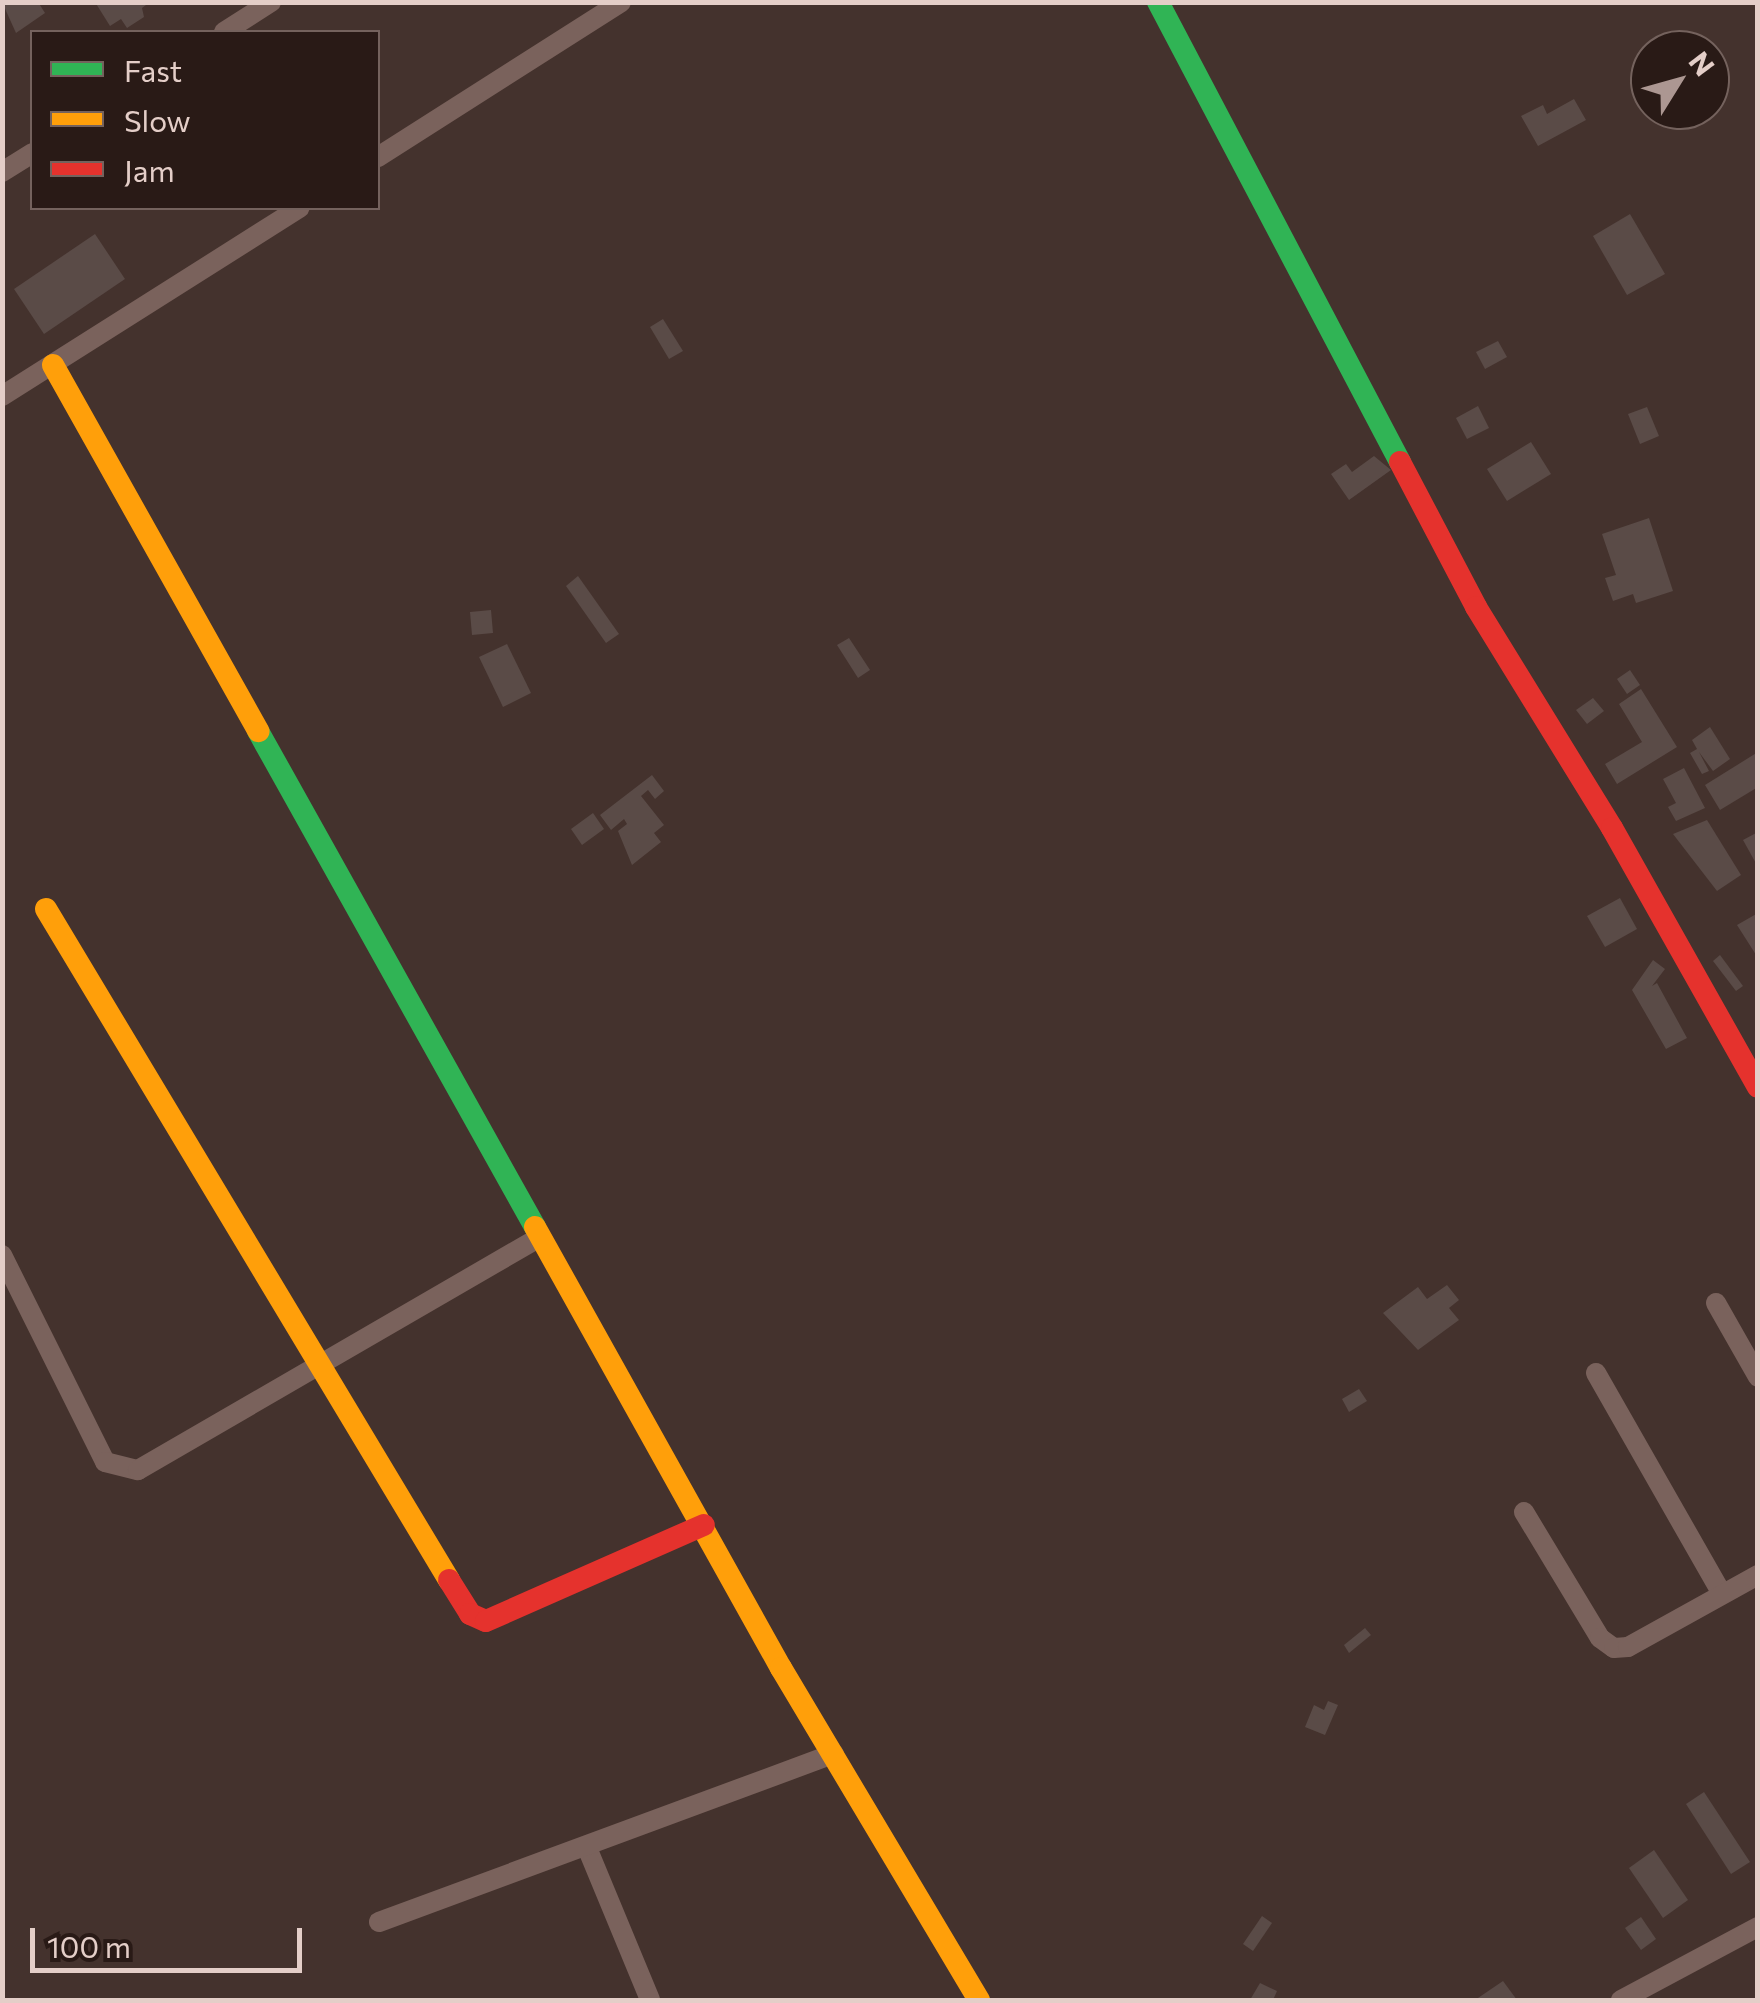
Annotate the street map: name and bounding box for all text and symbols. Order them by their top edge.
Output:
legend [30,30,380,210]
north arrow [1630,30,1730,130]
text: N [1682,45,1722,82]
text: Fast [124,51,182,88]
text: Slow [124,101,191,138]
text: Jam [124,151,175,188]
scale bar [35,1908,308,1970]
text: 100 m [47,1927,131,1964]

